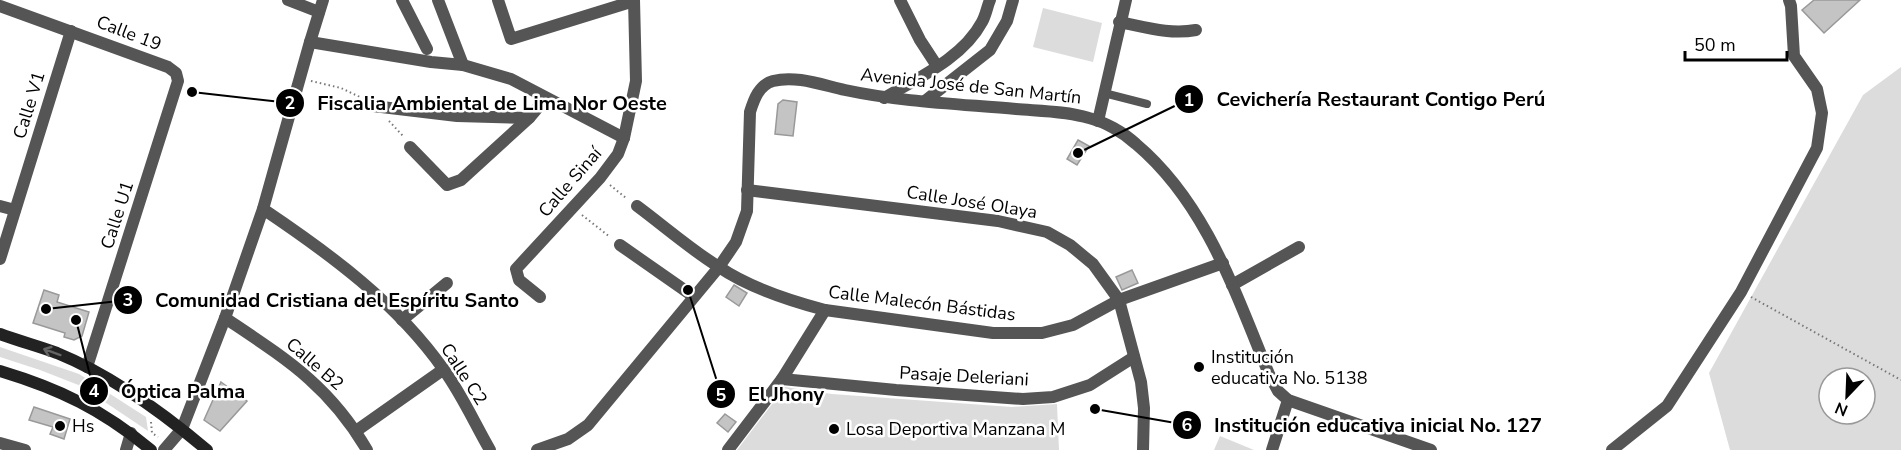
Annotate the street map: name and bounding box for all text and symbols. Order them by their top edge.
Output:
street label: Calle 19 [93,10,165,56]
scale bar [1685,24,1787,62]
text: 50 m [1694,33,1736,57]
street label: Avenida José de San Martín [859,62,1083,110]
street label: Calle V1 [7,68,51,142]
callout: Cevichería Restaurant Contigo Perú [1174,80,1557,118]
callout: Fiscalia Ambiental de Lima Nor Oeste [275,84,679,122]
text: Cevichería Restaurant Contigo Perú [1217,86,1545,113]
text: 1 [1184,88,1194,112]
text: Fiscalia Ambiental de Lima Nor Oeste [317,90,667,117]
text: 2 [285,91,295,115]
street label: Calle Sinaí [533,141,608,222]
street label: Calle U1 [95,178,139,252]
street label: Calle José Olaya [905,180,1039,224]
street label: Calle Malecón Bástidas [827,280,1017,326]
callout: Comunidad Cristiana del Espíritu Santo [113,281,531,319]
text: Comunidad Cristiana del Espíritu Santo [155,287,519,314]
text: 3 [123,288,133,312]
street label: Calle B2 [281,332,349,396]
street label: Calle C2 [435,339,493,409]
one-way arrow [43,345,62,356]
place label: Institución educativa No. 5138 [1211,345,1368,390]
marker: Institución educativa No. 5138 [1192,360,1206,374]
street label: Pasaje Deleriani [899,361,1029,391]
north arrow [1817,366,1877,426]
callout: Óptica Palma [79,372,257,410]
callout: El Jhony [706,375,837,413]
text: Óptica Palma [121,378,245,405]
text: 4 [89,379,100,403]
text: El Jhony [748,381,825,408]
text: 5 [716,383,727,407]
text: N [1832,396,1851,421]
callout: Institución educativa inicial No. 127 [1172,406,1554,444]
text: Institución educativa inicial No. 127 [1214,412,1542,439]
text: 6 [1182,413,1193,437]
place label: Hs [72,414,94,438]
place label: Losa Deportiva Manzana M [846,417,1065,441]
marker: Hs [53,419,67,433]
marker: Losa Deportiva Manzana M [827,422,841,436]

